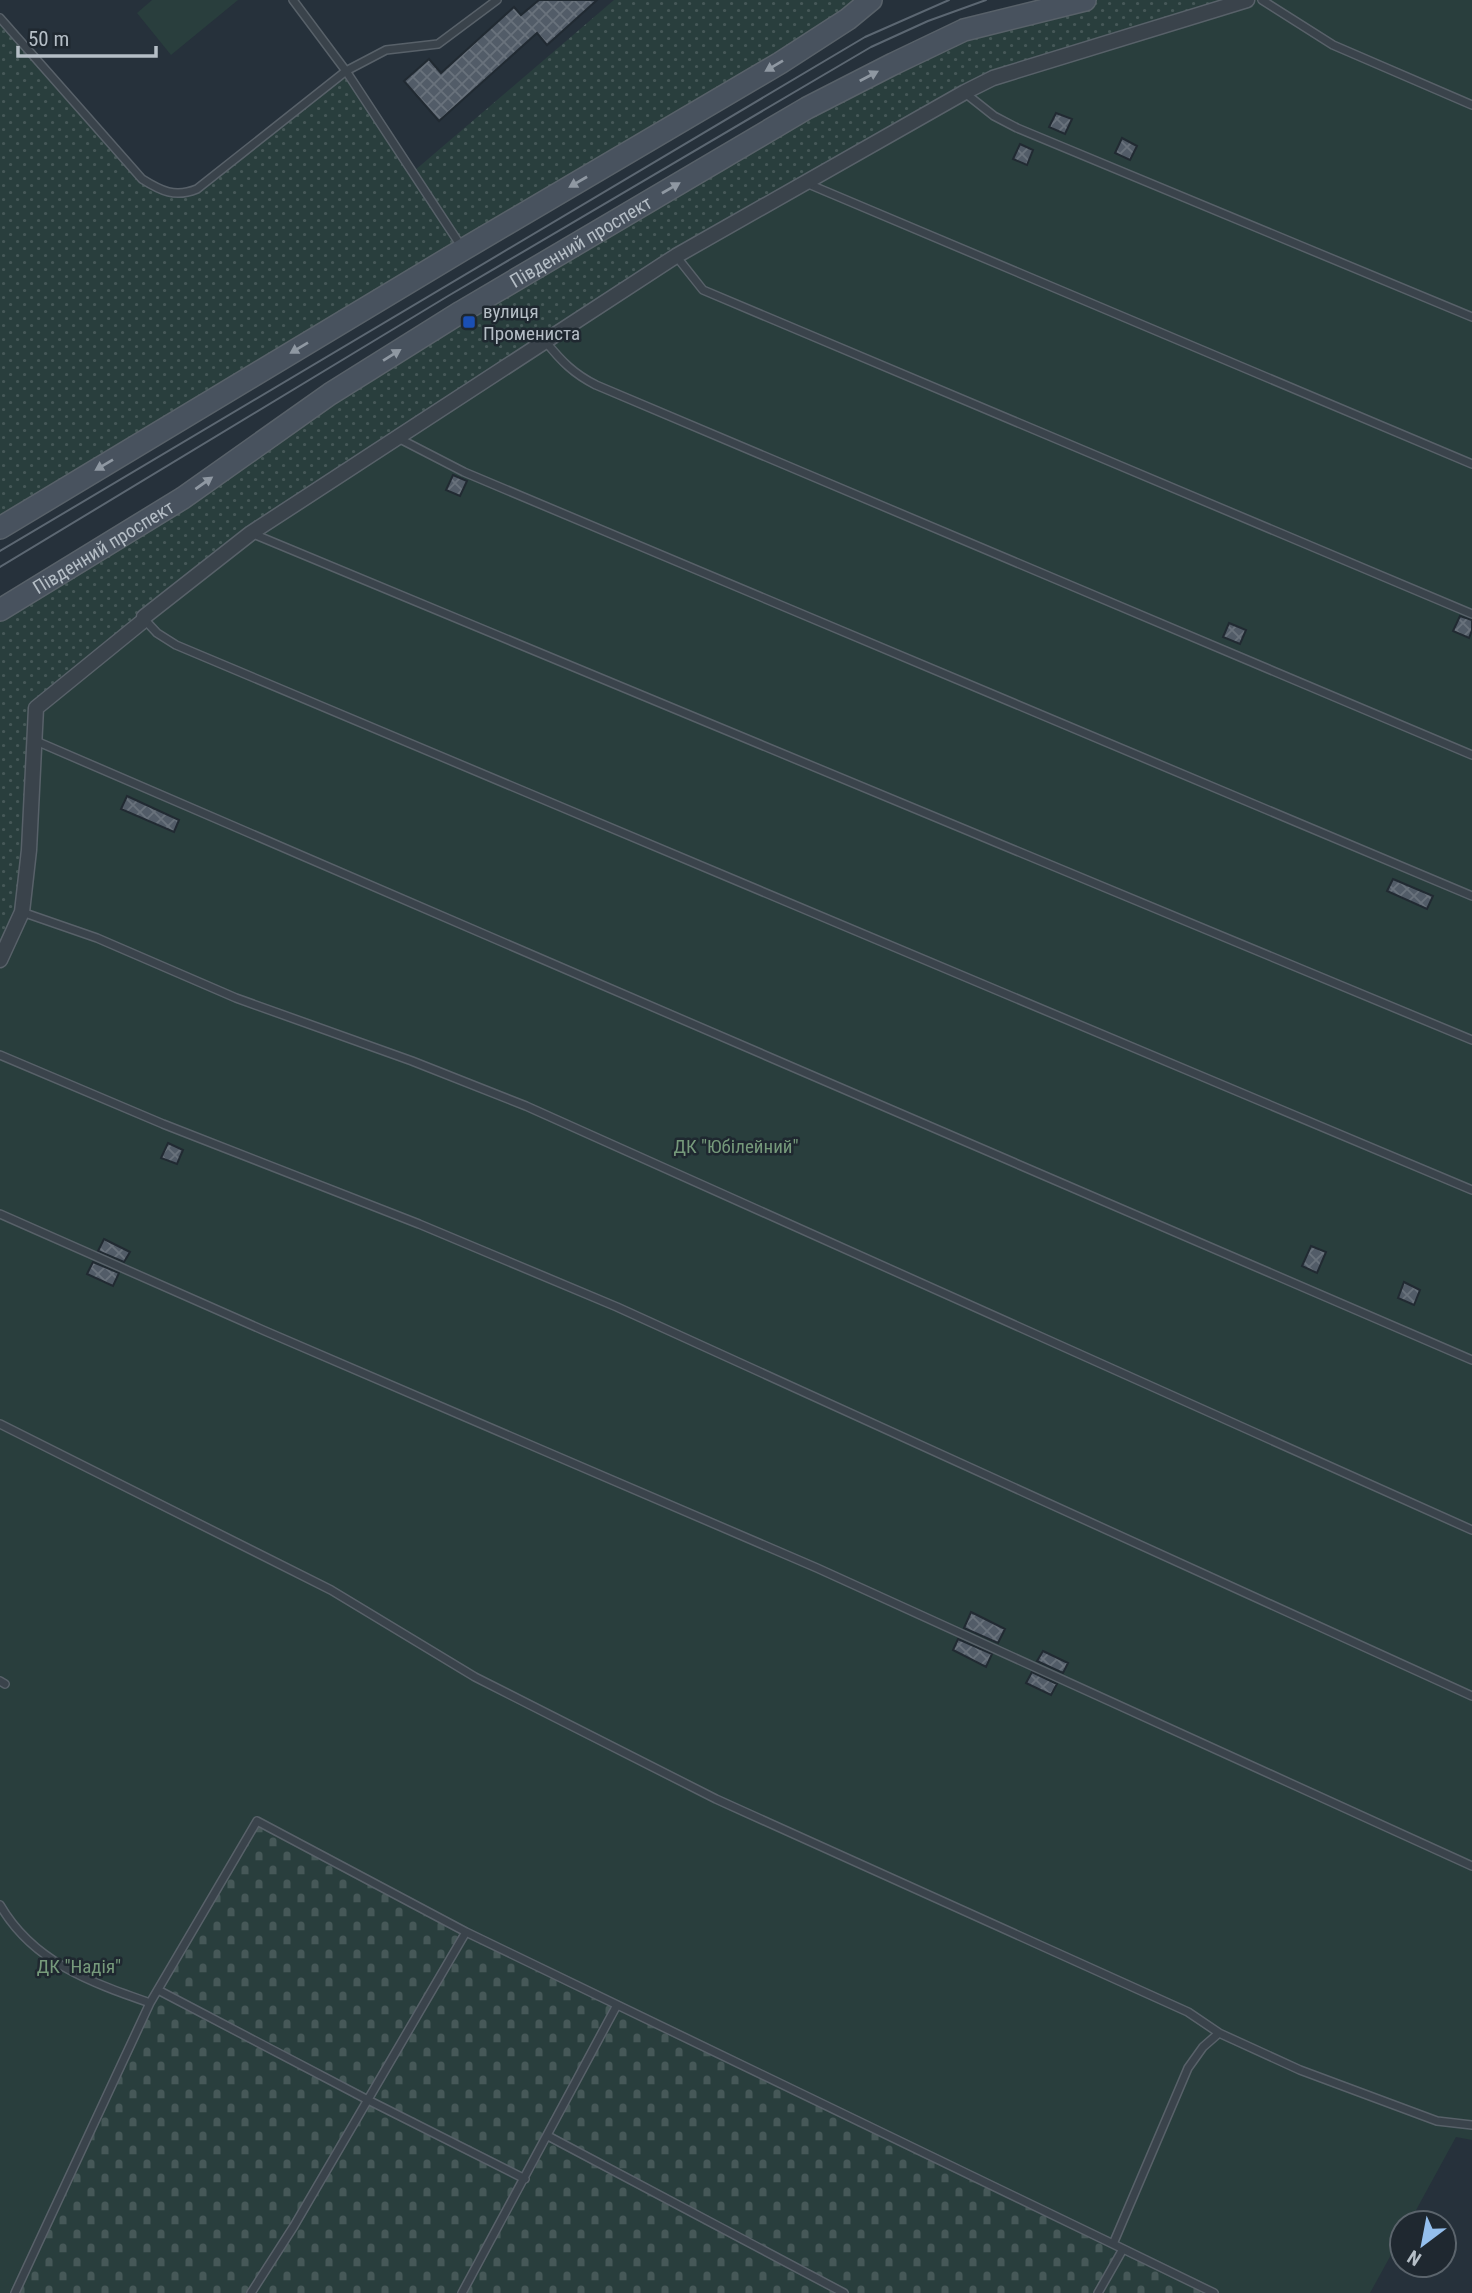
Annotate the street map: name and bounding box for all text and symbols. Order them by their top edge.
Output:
scale bar [18,14,156,58]
text: 50 m [28,27,69,51]
one-way arrow [765,60,784,73]
one-way arrow [859,70,879,82]
one-way arrow [569,175,588,188]
one-way arrow [661,183,681,195]
street label: Південний проспект [506,191,656,293]
place label: вулиця Промениста [483,300,580,345]
marker: вулиця Промениста [461,314,477,330]
one-way arrow [289,342,308,354]
one-way arrow [382,349,401,362]
one-way arrow [94,459,113,472]
one-way arrow [195,476,213,490]
street label: Південний проспект [29,495,178,599]
park label: ДК "Юбілейний" [673,1135,799,1158]
park label: ДК "Надія" [37,1955,121,1978]
north arrow [1388,2209,1458,2279]
text: N [1403,2245,1425,2271]

